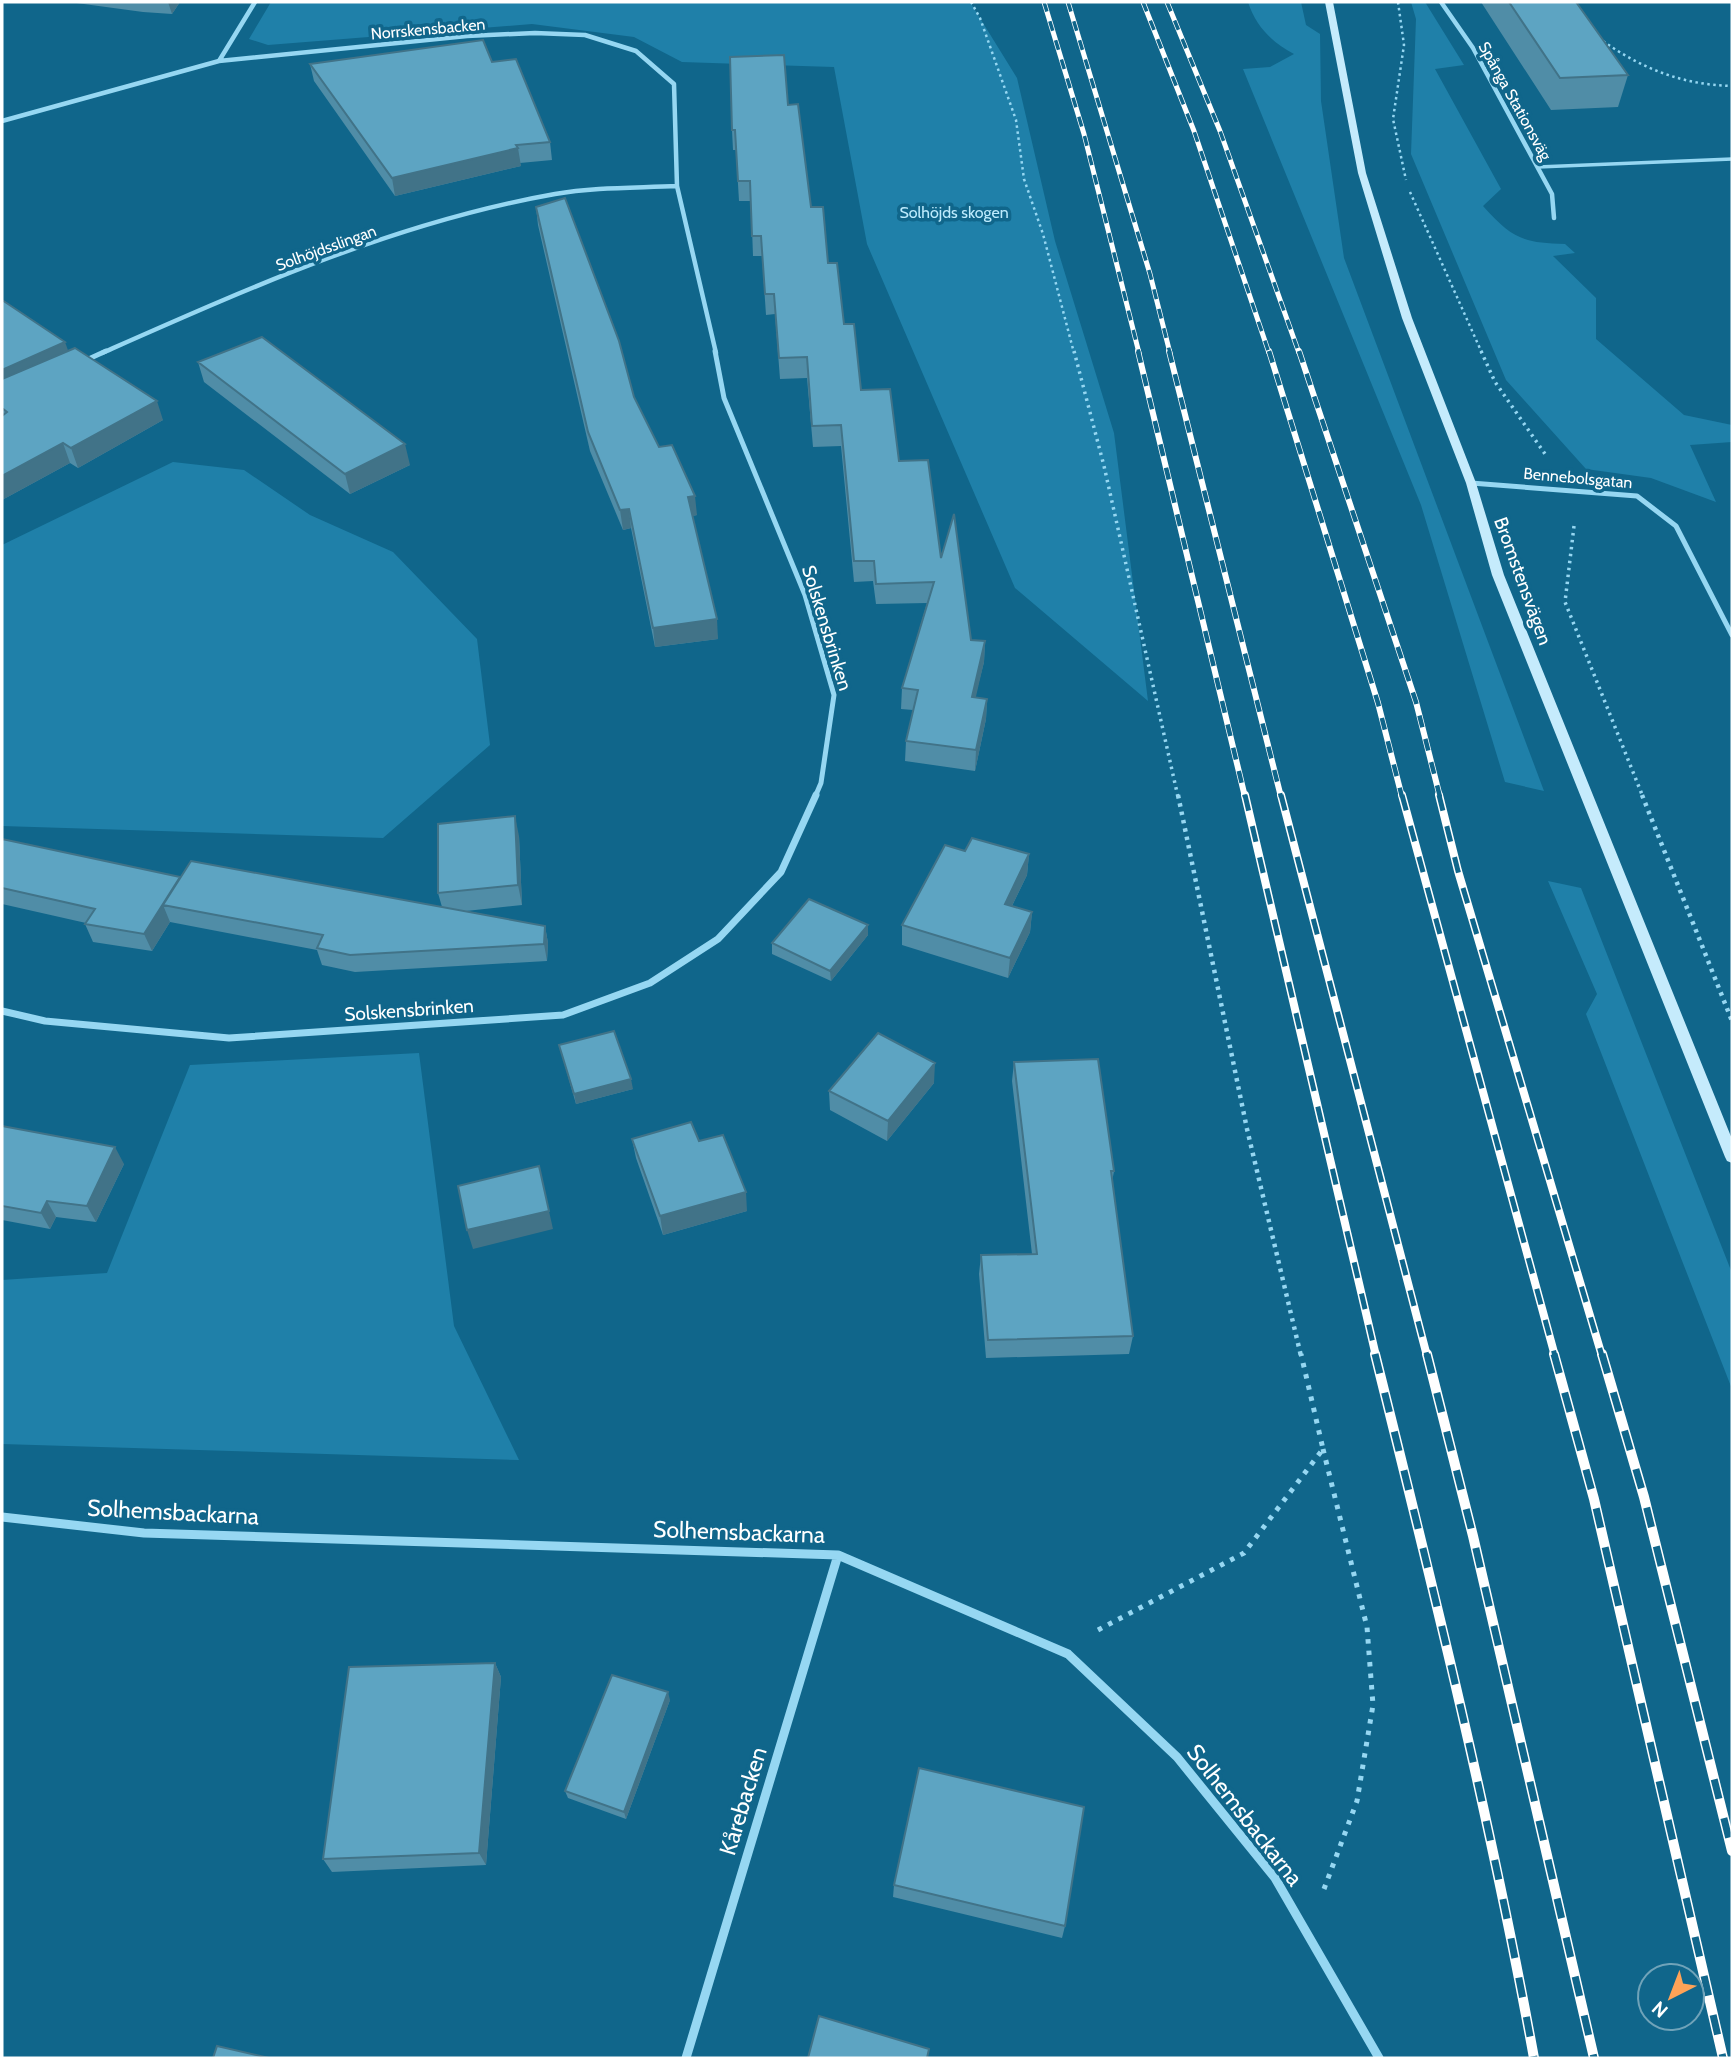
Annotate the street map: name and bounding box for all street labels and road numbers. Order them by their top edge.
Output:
street label: Norrskensbacken [370,15,486,43]
street label: Spånga Stationsväg [1475,38,1556,165]
street label: Solhöjdsslingan [273,221,379,275]
street label: Bennebolsgatan [1523,464,1633,492]
street label: Bromstensvägen [1489,514,1557,648]
street label: Solskensbrinken [797,563,857,693]
street label: Solskensbrinken [343,994,475,1026]
street label: Solhemsbackarna [86,1494,260,1530]
street label: Solhemsbackarna [653,1515,825,1549]
street label: Solhemsbackarna [1181,1739,1309,1891]
street label: Kårebacken [713,1744,773,1858]

